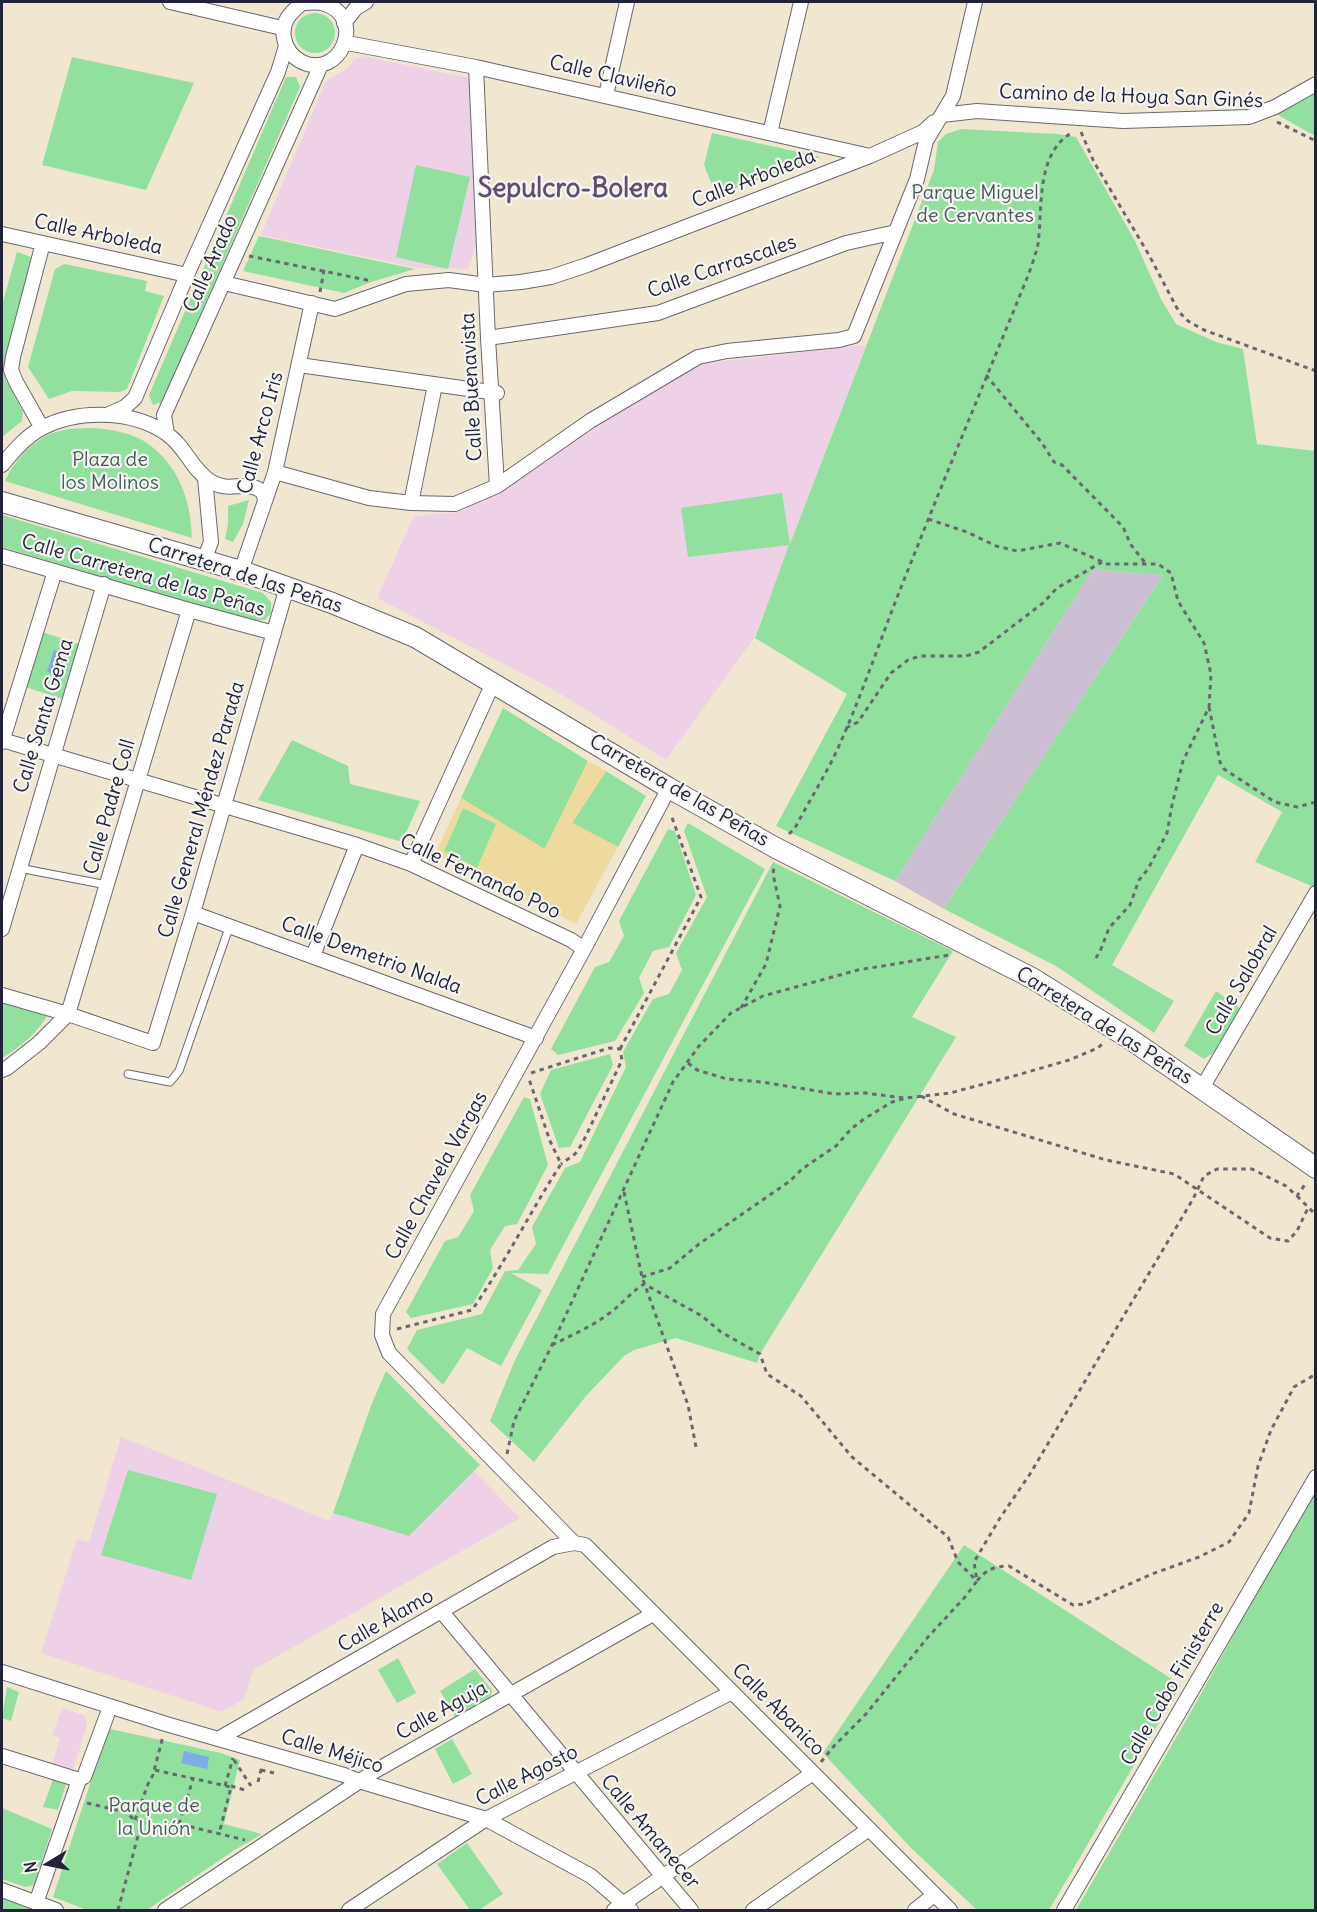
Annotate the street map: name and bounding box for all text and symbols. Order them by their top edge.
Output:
street label: Calle Clavileño [547,51,679,103]
street label: Camino de la Hoya San Ginés [999,80,1263,114]
street label: Calle Arboleda [689,144,819,214]
district label: Sepulcro-Bolera [478,174,668,206]
park label: Parque Miguel de Cervantes [911,181,1039,228]
street label: Calle Arboleda [32,210,164,260]
street label: Calle Arado [179,212,243,316]
street label: Calle Carrascales [644,230,800,304]
street label: Calle Buenavista [456,312,488,462]
street label: Calle Arco Iris [233,369,289,497]
park label: Plaza de los Molinos [61,448,159,495]
street label: Calle Carretera de las Peñas [18,530,268,622]
street label: Carretera de las Peñas [145,533,345,619]
street label: Calle Santa Gema [9,636,79,796]
street label: Calle General Méndez Parada [154,679,250,941]
street label: Carretera de las Peñas [585,730,773,852]
street label: Calle Padre Coll [79,736,141,878]
street label: Calle Fernando Poo [396,829,564,925]
street label: Calle Demetrio Nalda [277,912,465,1000]
street label: Calle Salobral [1201,922,1283,1040]
street label: Carretera de las Peñas [1011,962,1197,1090]
street label: Calle Chavela Vargas [381,1088,493,1264]
street label: Calle Álamo [334,1584,438,1658]
street label: Calle Cabo Finisterre [1116,1598,1230,1770]
street label: Calle Abanico [727,1659,829,1761]
street label: Calle Aguja [392,1676,492,1746]
street label: Calle Méjico [278,1725,386,1779]
street label: Calle Agosto [472,1740,582,1812]
street label: Calle Amanecer [595,1770,705,1894]
park label: Parque de la Unión [108,1794,200,1841]
north arrow [18,1834,78,1894]
text: N [19,1860,41,1874]

